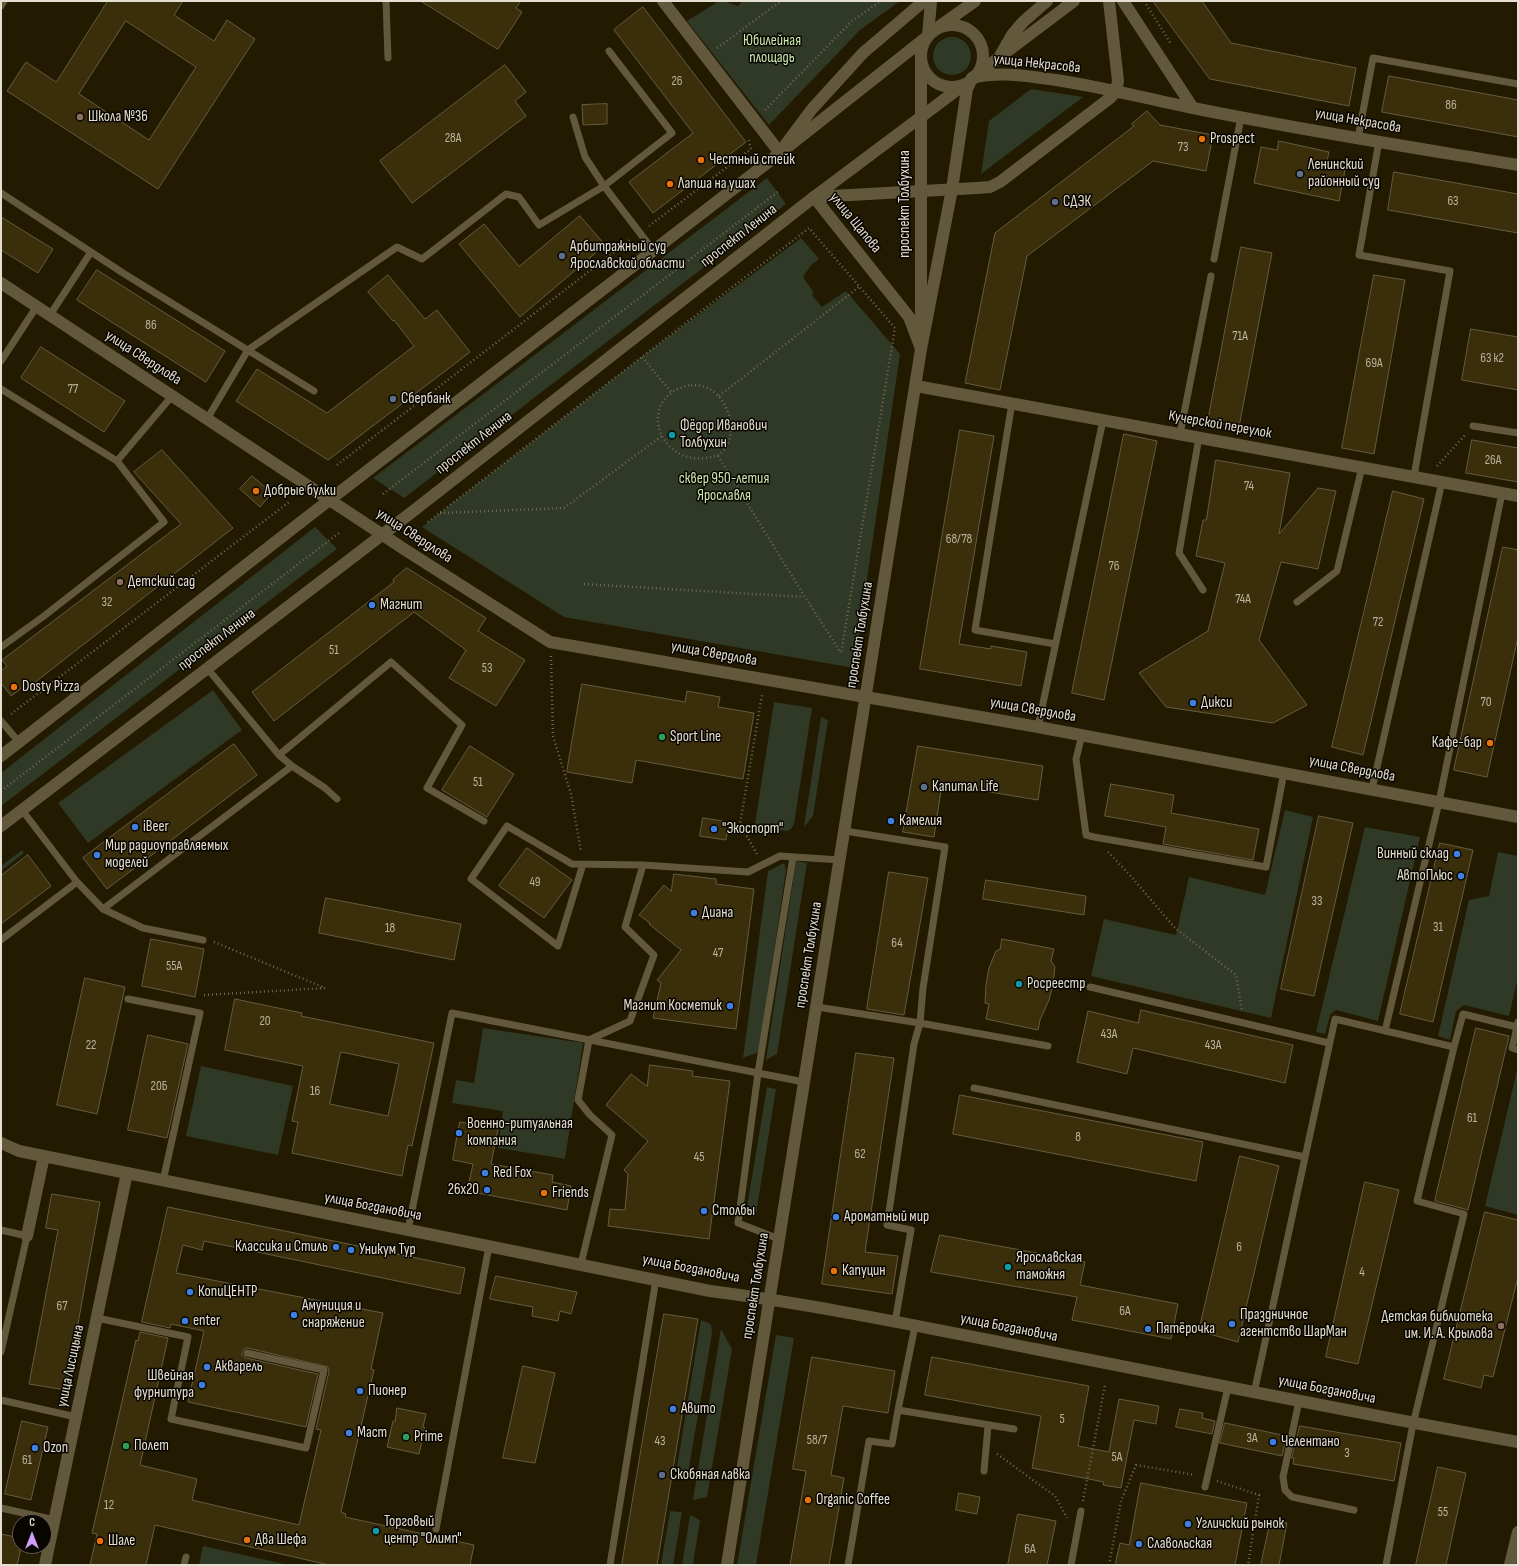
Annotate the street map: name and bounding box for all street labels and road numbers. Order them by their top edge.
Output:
street label: улица Некрасова [993,50,1081,78]
street label: улица Некрасова [1314,105,1402,137]
street label: проспект Толбухина [896,150,914,258]
street label: улица Щапова [825,189,885,257]
street label: проспект Ленина [697,201,781,271]
street label: улица Свердлова [102,327,184,389]
street label: Кучерской переулок [1167,407,1273,443]
street label: проспект Ленина [432,408,516,478]
street label: улица Свердлова [373,505,455,567]
street label: проспект Толбухина [843,581,877,689]
street label: проспект Ленина [175,605,259,675]
street label: улица Свердлова [670,638,758,670]
street label: улица Свердлова [989,694,1077,726]
street label: улица Свердлова [1308,752,1396,786]
street label: проспект Толбухина [792,901,826,1009]
street label: улица Богдановича [323,1189,423,1225]
street label: проспект Толбухина [739,1232,773,1340]
street label: улица Богдановича [641,1251,741,1287]
street label: улица Богдановича [959,1310,1059,1346]
street label: улица Лисицына [54,1323,88,1409]
street label: улица Богдановича [1277,1372,1377,1408]

